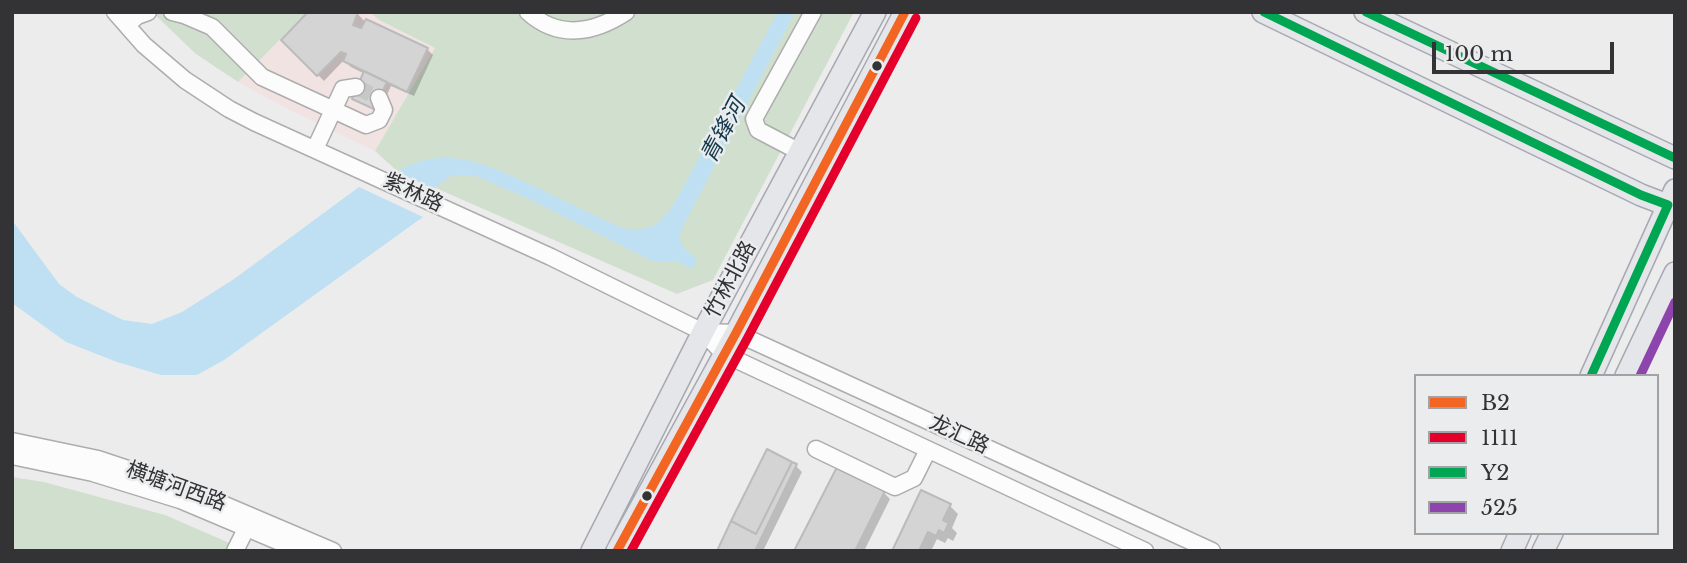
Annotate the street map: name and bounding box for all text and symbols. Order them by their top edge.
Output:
scale bar [1435,28,1617,72]
text: 100 m [1445,41,1513,67]
unlabelled marker [870,59,884,73]
water label: 青锋河 [696,94,752,168]
street label: 紫林路 [379,168,447,218]
street label: 竹林北路 [700,237,762,323]
legend [1414,374,1659,535]
text: B2 [1481,390,1510,416]
street label: 龙汇路 [925,410,993,460]
text: 1111 [1481,425,1518,451]
street label: 横塘河西路 [122,457,230,517]
text: Y2 [1481,460,1509,486]
unlabelled marker [640,489,654,503]
text: 525 [1481,495,1518,521]

